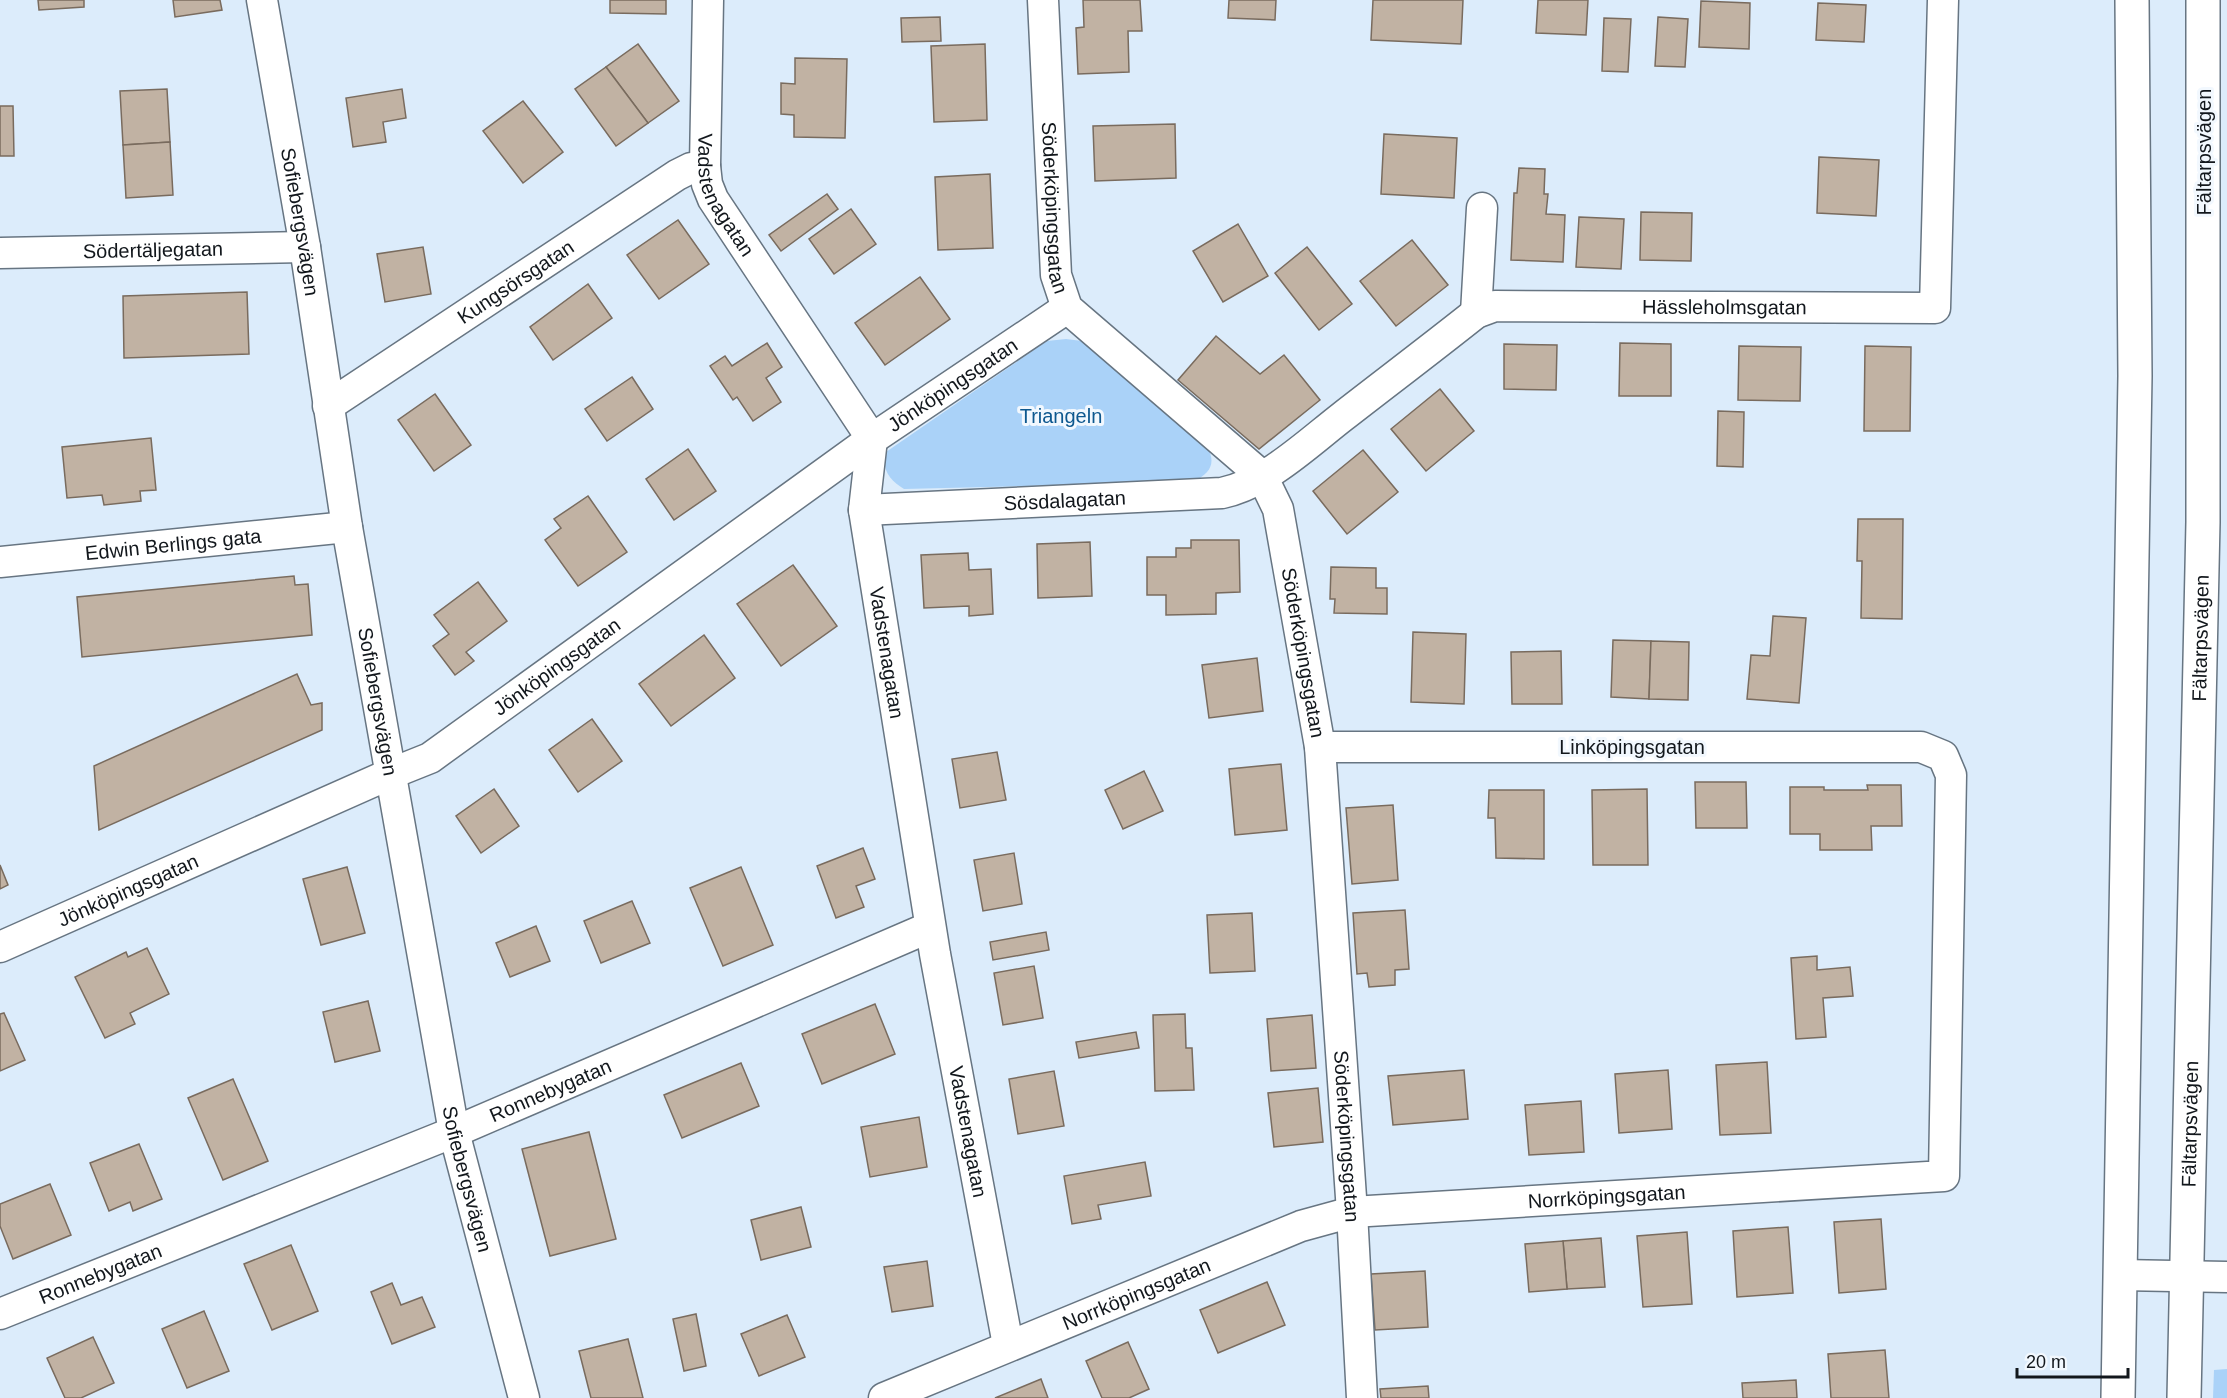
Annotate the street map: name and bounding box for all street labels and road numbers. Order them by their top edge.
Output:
street label: Fältarpsvägen [2193,89,2215,215]
street label: Söderköpingsgatan [1038,121,1072,296]
street label: Vadstenagatan [694,133,759,260]
street label: Sofiebergsvägen [277,146,323,297]
street label: Kungsörsgatan [453,236,578,328]
street label: Södertäljegatan [83,238,223,262]
street label: Hässleholmsgatan [1642,296,1807,318]
street label: Jönköpingsgatan [884,334,1022,436]
street label: Sösdalagatan [1003,487,1126,514]
street label: Edwin Berlings gata [84,525,263,564]
street label: Söderköpingsgatan [1278,566,1329,739]
street label: Fältarpsvägen [2188,575,2213,702]
street label: Vadstenagatan [865,585,908,720]
street label: Jönköpingsgatan [489,613,624,720]
street label: Sofiebergsvägen [354,626,402,777]
street label: Linköpingsgatan [1559,736,1705,758]
street label: Jönköpingsgatan [54,850,202,931]
street label: Söderköpingsgatan [1330,1049,1364,1223]
street label: Ronnebygatan [486,1055,614,1126]
street label: Fältarpsvägen [2178,1060,2202,1188]
street label: Vadstenagatan [945,1064,991,1199]
street label: Sofiebergsvägen [439,1104,496,1255]
street label: Norrköpingsgatan [1527,1181,1686,1212]
street label: Ronnebygatan [36,1239,165,1308]
street label: Norrköpingsgatan [1059,1254,1214,1334]

